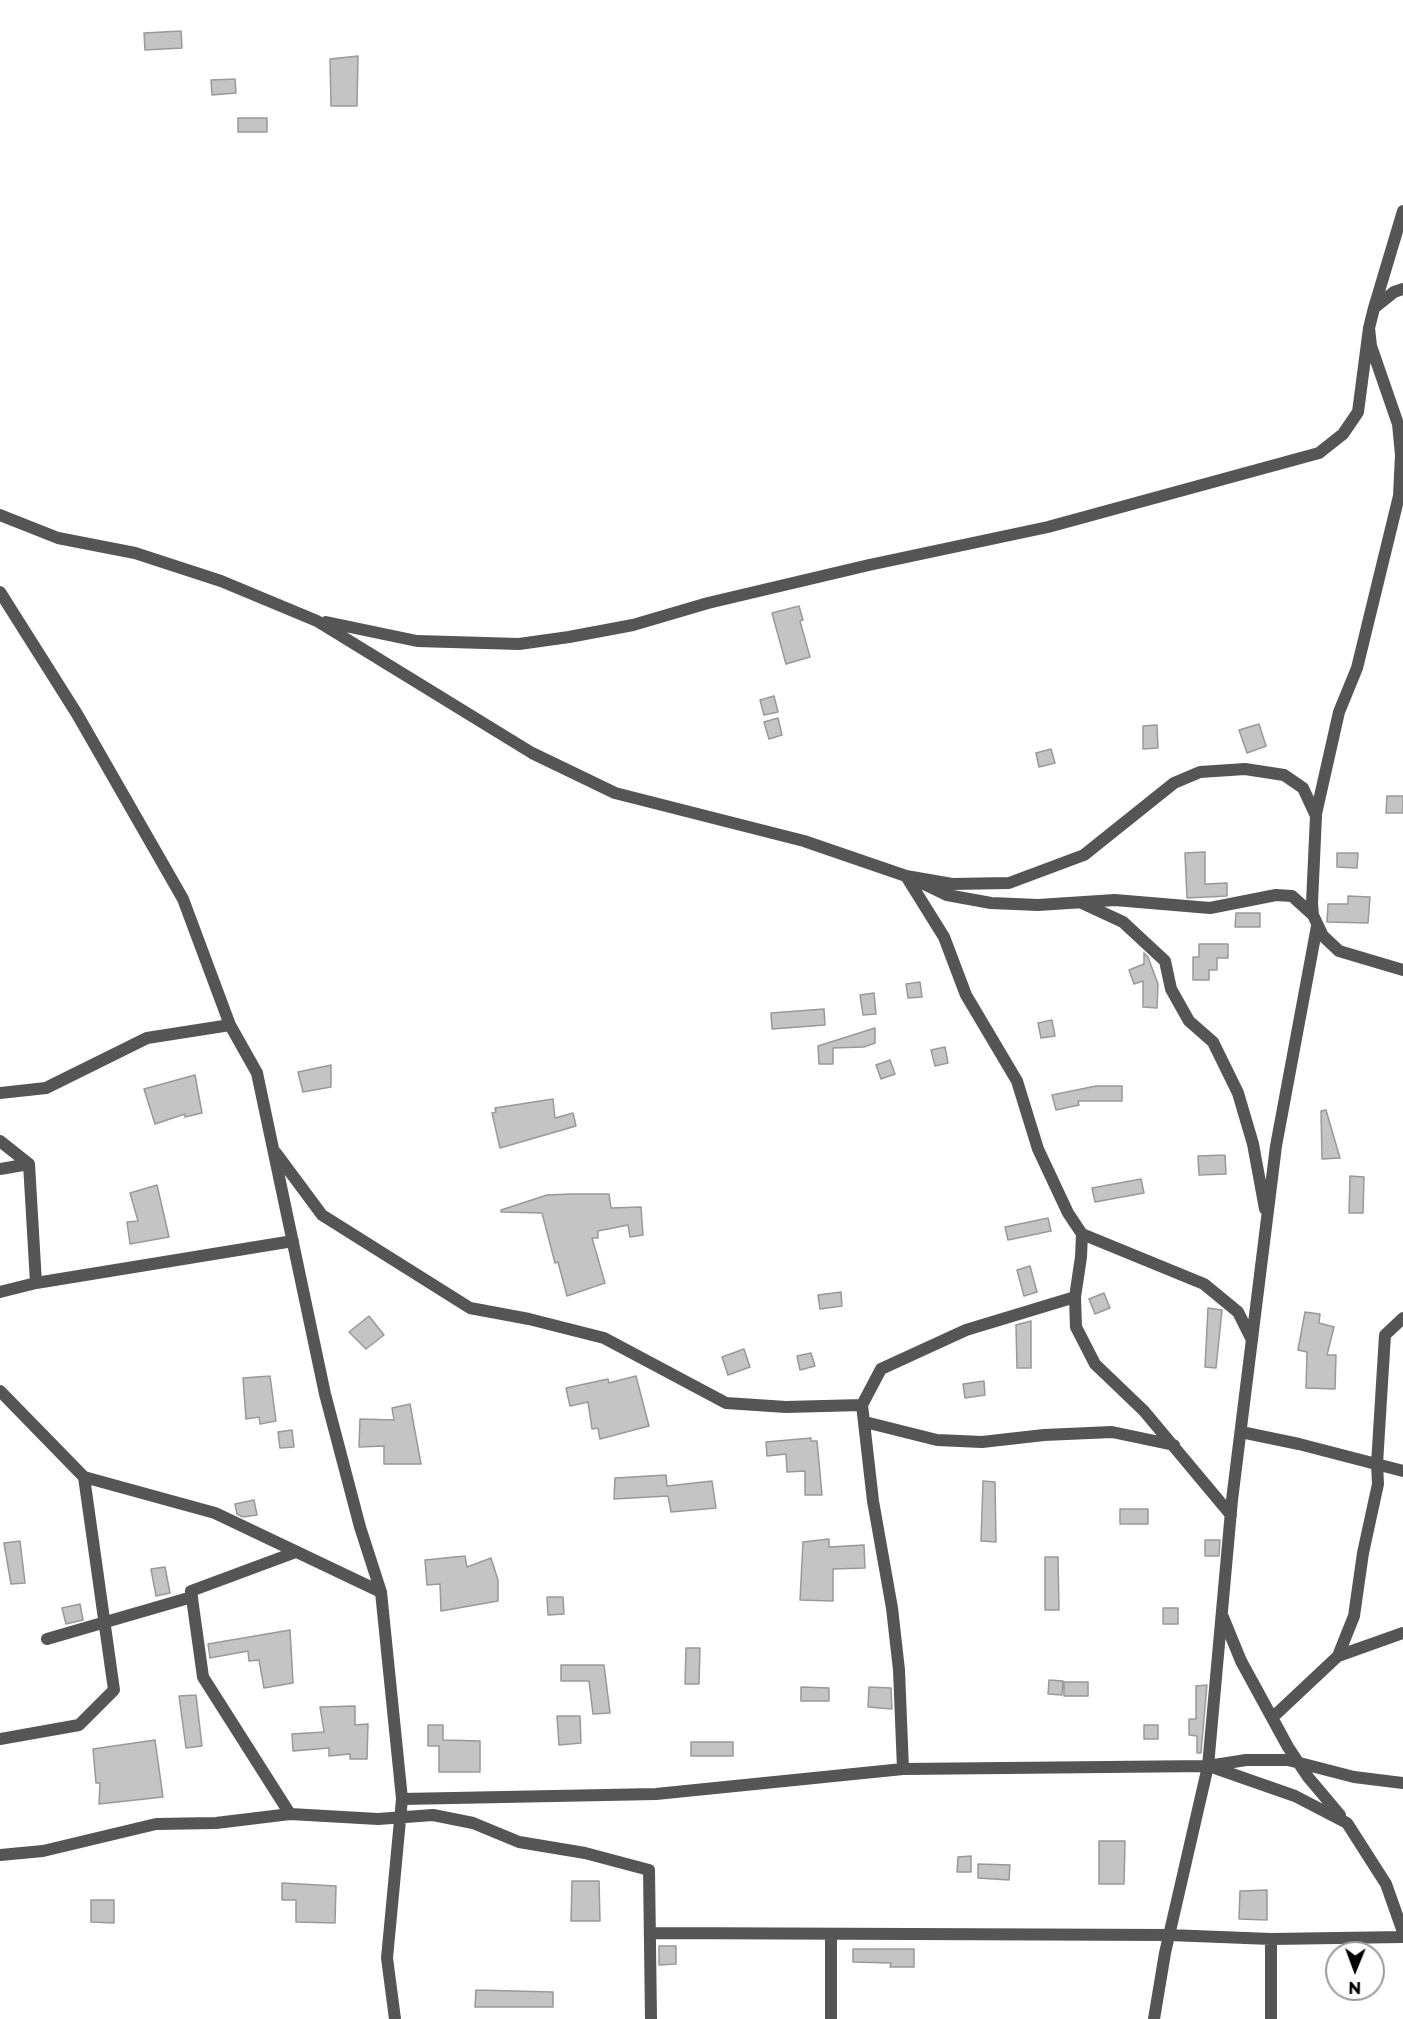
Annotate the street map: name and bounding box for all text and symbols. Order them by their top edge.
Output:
north arrow [1325,1941,1385,2001]
text: N [1348,1978,1361,1997]

